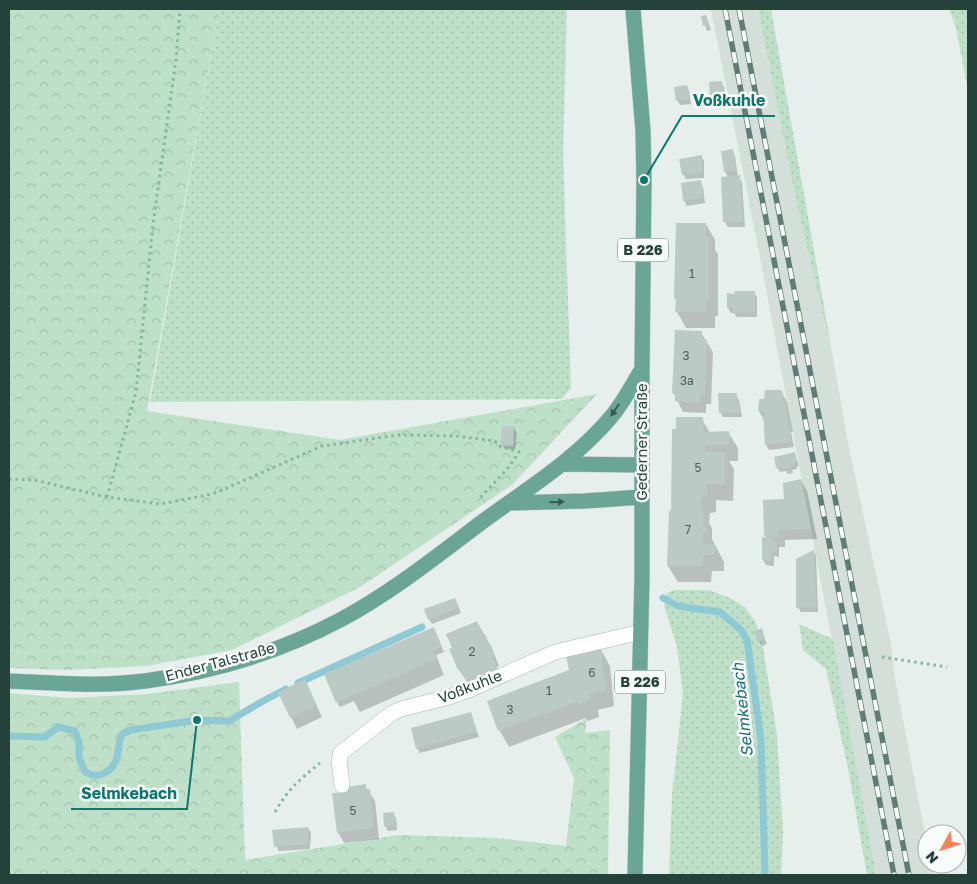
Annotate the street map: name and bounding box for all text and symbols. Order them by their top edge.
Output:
callout: Voßkuhle [682,85,775,116]
text: Voßkuhle [693,90,765,110]
road number: B 226 [618,238,668,262]
house number: 1 [689,266,695,281]
house number: 3 [682,348,690,363]
house number: 3a [680,373,694,388]
street label: Gederner Straße [632,383,650,501]
one-way arrow [610,403,620,417]
house number: 5 [695,460,702,475]
one-way arrow [549,497,565,505]
house number: 7 [685,522,691,537]
street label: Ender Talstraße [163,638,277,684]
house number: 2 [469,644,476,659]
water label: Selmkebach [727,661,757,758]
house number: 6 [588,665,596,680]
street label: Voßkuhle [435,666,504,706]
road number: B 226 [615,670,665,694]
house number: 1 [546,683,552,698]
house number: 3 [506,702,514,717]
callout: Selmkebach [71,778,187,809]
text: Selmkebach [81,783,177,803]
house number: 5 [350,803,357,818]
north arrow [917,824,967,874]
text: N [922,848,942,867]

